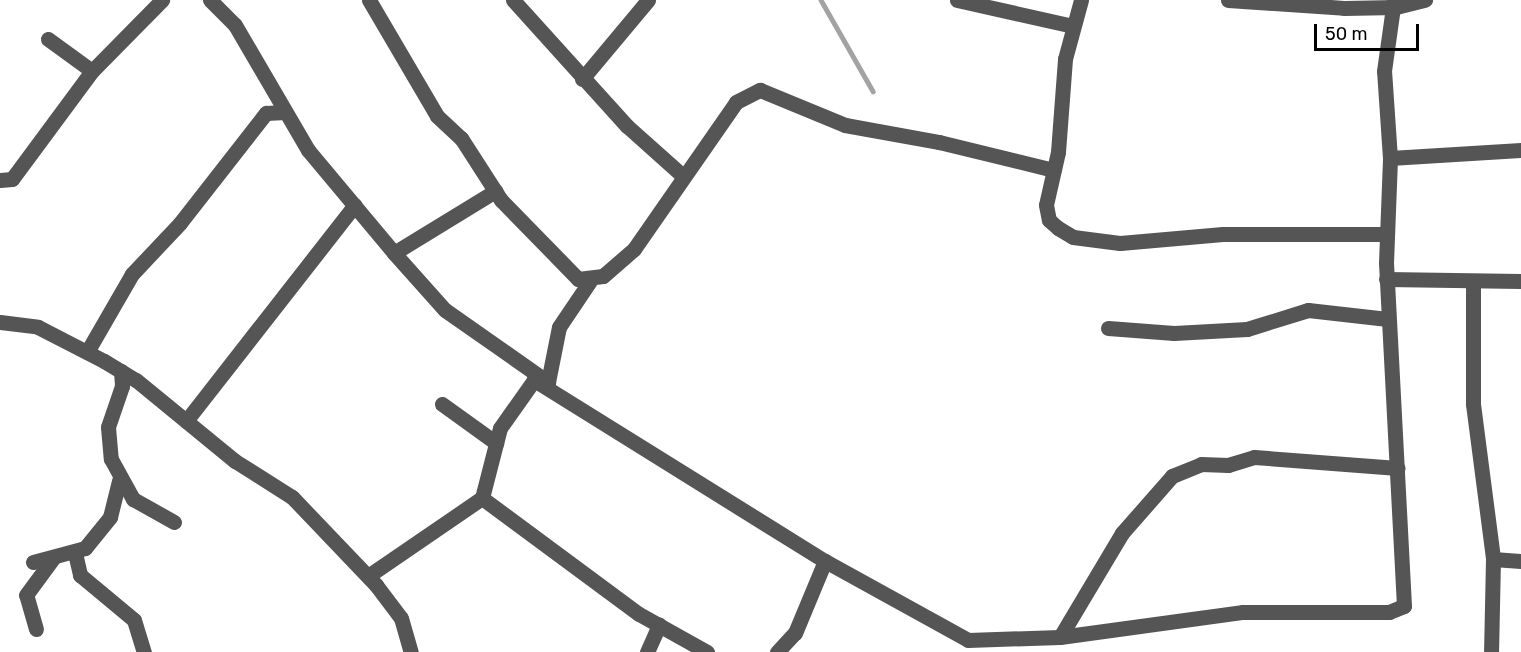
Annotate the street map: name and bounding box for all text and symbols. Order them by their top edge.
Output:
scale bar [1317,12,1422,50]
text: 50 m [1325,23,1368,45]

